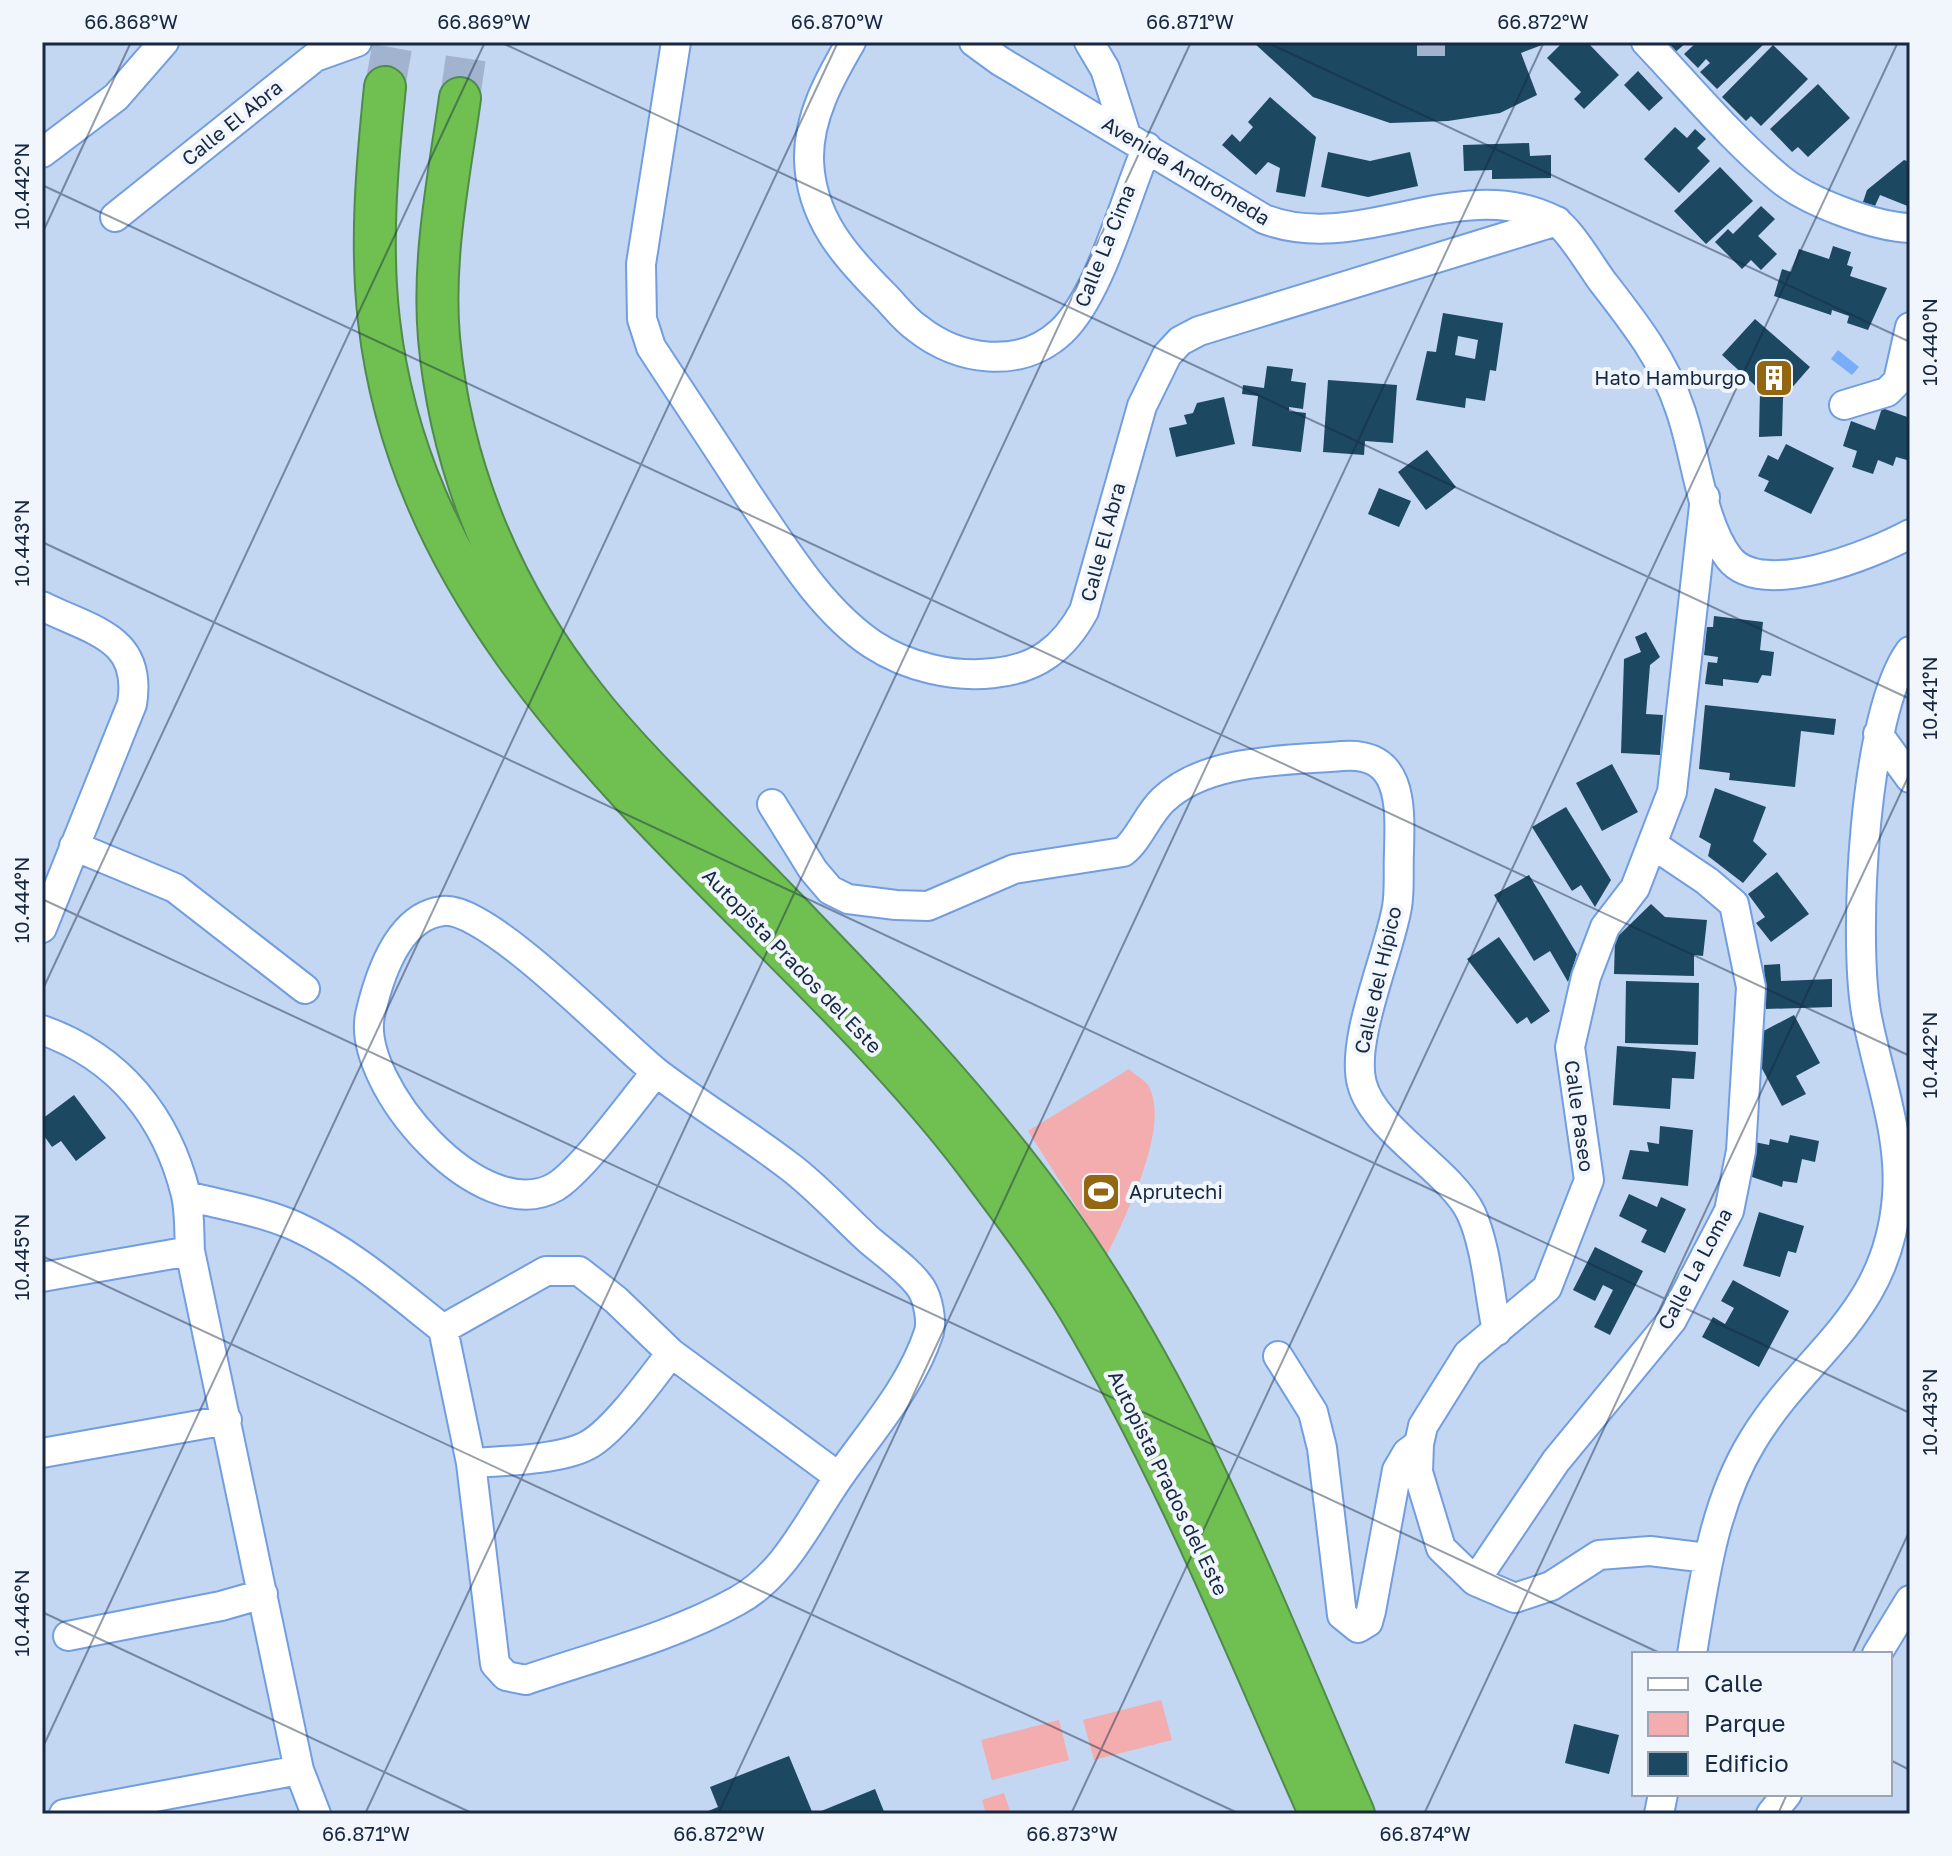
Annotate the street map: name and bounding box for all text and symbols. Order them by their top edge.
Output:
text: 66.868°W [84,9,178,33]
text: 66.869°W [437,9,531,33]
text: 66.870°W [791,9,883,33]
text: 66.871°W [1146,9,1234,33]
text: 66.872°W [1497,9,1589,33]
street label: Calle El Abra [176,74,286,170]
street label: Avenida Andrómeda [1098,111,1275,230]
text: 10.442°N [9,142,33,230]
street label: Calle La Cima [1069,181,1140,310]
text: 10.440°N [1917,298,1941,386]
building icon: Hato Hamburgo [1753,357,1795,399]
place label: Hato Hamburgo [1594,365,1746,389]
street label: Calle El Abra [1075,480,1129,604]
text: 10.443°N [9,499,33,587]
text: 10.441°N [1917,656,1941,740]
text: 10.444°N [9,857,33,943]
street label: Autopista Prados del Este [698,863,887,1058]
street label: Calle del Hípico [1348,904,1406,1056]
text: 10.442°N [1917,1011,1941,1099]
street label: Calle Paseo [1560,1058,1600,1173]
sports icon: Aprutechi [1080,1171,1122,1213]
place label: Aprutechi [1129,1179,1223,1203]
street label: Calle La Loma [1652,1204,1736,1333]
text: 10.445°N [9,1213,33,1301]
street label: Autopista Prados del Este [1104,1366,1234,1599]
text: 10.443°N [1917,1368,1941,1456]
text: 10.446°N [9,1569,33,1657]
legend [1632,1652,1892,1796]
text: Calle [1704,1668,1763,1697]
text: Parque [1704,1708,1785,1737]
text: Edificio [1704,1748,1789,1777]
text: 66.871°W [322,1821,410,1845]
text: 66.872°W [673,1821,765,1845]
text: 66.873°W [1026,1821,1118,1845]
text: 66.874°W [1379,1821,1471,1845]

